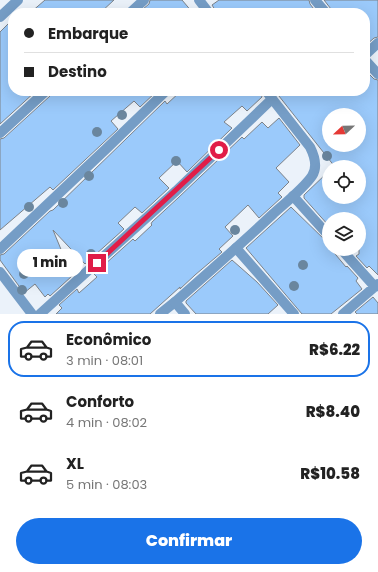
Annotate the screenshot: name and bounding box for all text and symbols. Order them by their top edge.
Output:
text: Embarque [48,23,128,44]
text: Destino [48,61,107,82]
north arrow [322,108,366,152]
map controls [322,108,366,256]
route start [210,141,228,159]
button: locate [322,160,366,204]
button: layers [322,212,366,256]
callout: 1 min [17,249,83,277]
text: 1 min [33,253,67,272]
route end [88,254,106,272]
text: Econômico [66,329,151,350]
icon: car [18,331,54,367]
text: R$6.22 [309,339,360,360]
text: 3 min · 08:01 [66,351,143,370]
text: Conforto [66,391,134,412]
icon: car [18,393,54,429]
text: R$8.40 [306,401,360,422]
text: 4 min · 08:02 [66,413,147,432]
text: XL [66,453,84,474]
icon: car [18,455,54,491]
text: R$10.58 [300,463,360,484]
text: 5 min · 08:03 [66,475,147,494]
button: Confirmar [16,518,362,564]

